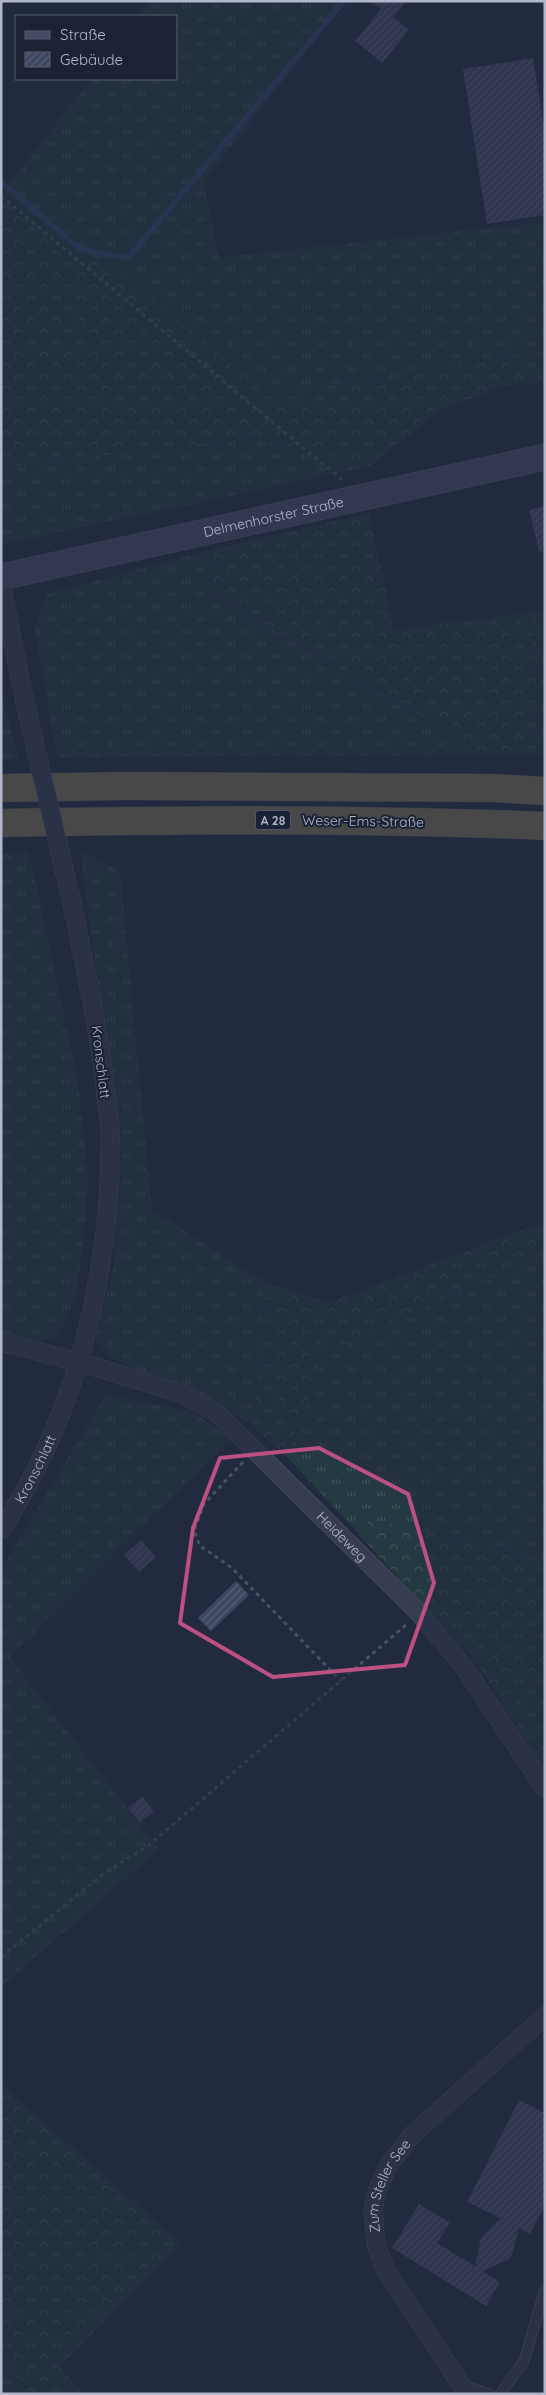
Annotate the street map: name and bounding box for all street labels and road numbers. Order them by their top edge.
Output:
street label: Delmenhorster Straße [202,493,345,541]
road number: A 28 [256,810,290,830]
street label: Weser-Ems-Straße [302,811,424,831]
street label: Kronschlatt [88,1024,114,1100]
street label: Kronschlatt [11,1432,60,1506]
street label: Heideweg [313,1508,371,1566]
street label: Zum Steller See [363,2135,415,2234]

